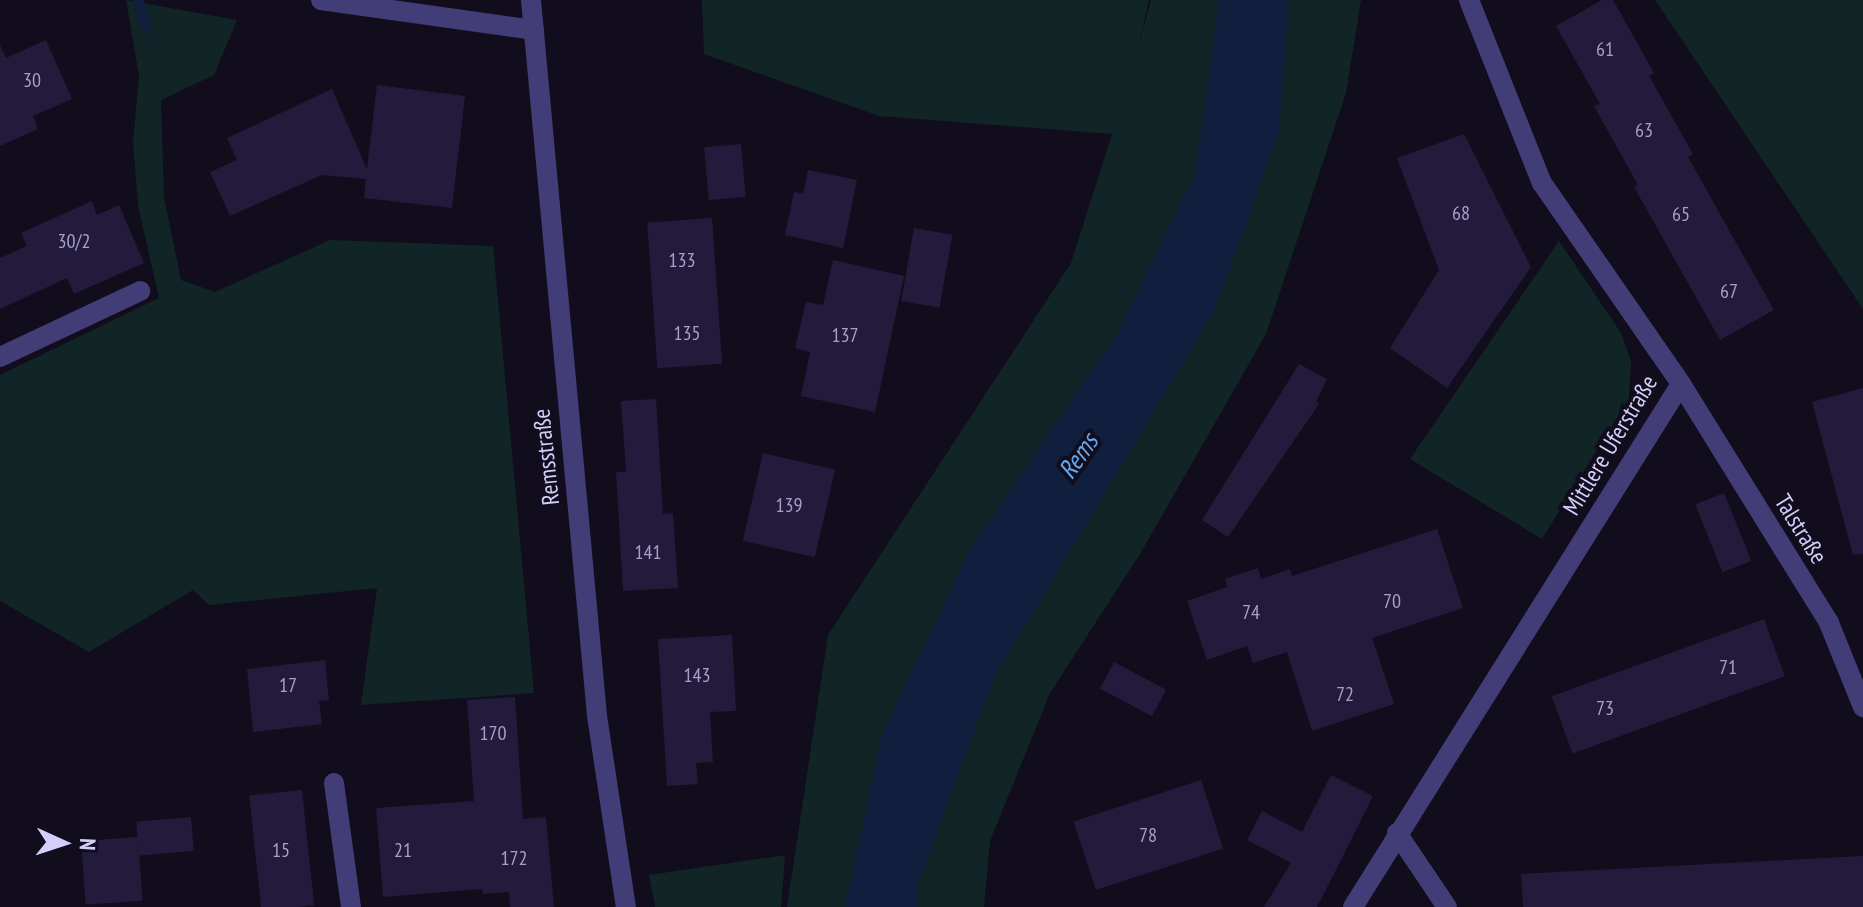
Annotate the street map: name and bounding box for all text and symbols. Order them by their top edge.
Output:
house number: 61 [1596,37,1614,61]
house number: 30 [23,68,41,92]
house number: 63 [1635,118,1653,142]
house number: 68 [1452,201,1470,225]
house number: 65 [1672,202,1690,226]
house number: 30/2 [58,229,90,253]
house number: 133 [669,248,695,272]
house number: 67 [1720,279,1738,303]
house number: 135 [674,321,700,345]
house number: 137 [832,323,858,347]
street label: Mittlere Uferstraße [1557,370,1663,520]
street label: Remsstraße [527,407,565,507]
water label: Rems [1051,427,1105,485]
street label: Talstraße [1769,489,1833,569]
house number: 139 [776,493,802,517]
house number: 141 [635,540,661,564]
house number: 70 [1383,589,1401,613]
house number: 74 [1242,600,1260,624]
house number: 71 [1719,655,1737,679]
house number: 143 [684,663,710,687]
house number: 17 [279,673,297,697]
house number: 72 [1336,682,1354,706]
house number: 73 [1596,696,1614,720]
house number: 170 [480,721,506,745]
north arrow [24,803,104,883]
house number: 78 [1139,823,1157,847]
text: N [74,838,102,851]
house number: 15 [272,838,290,862]
house number: 21 [394,838,412,862]
house number: 172 [501,846,527,870]

